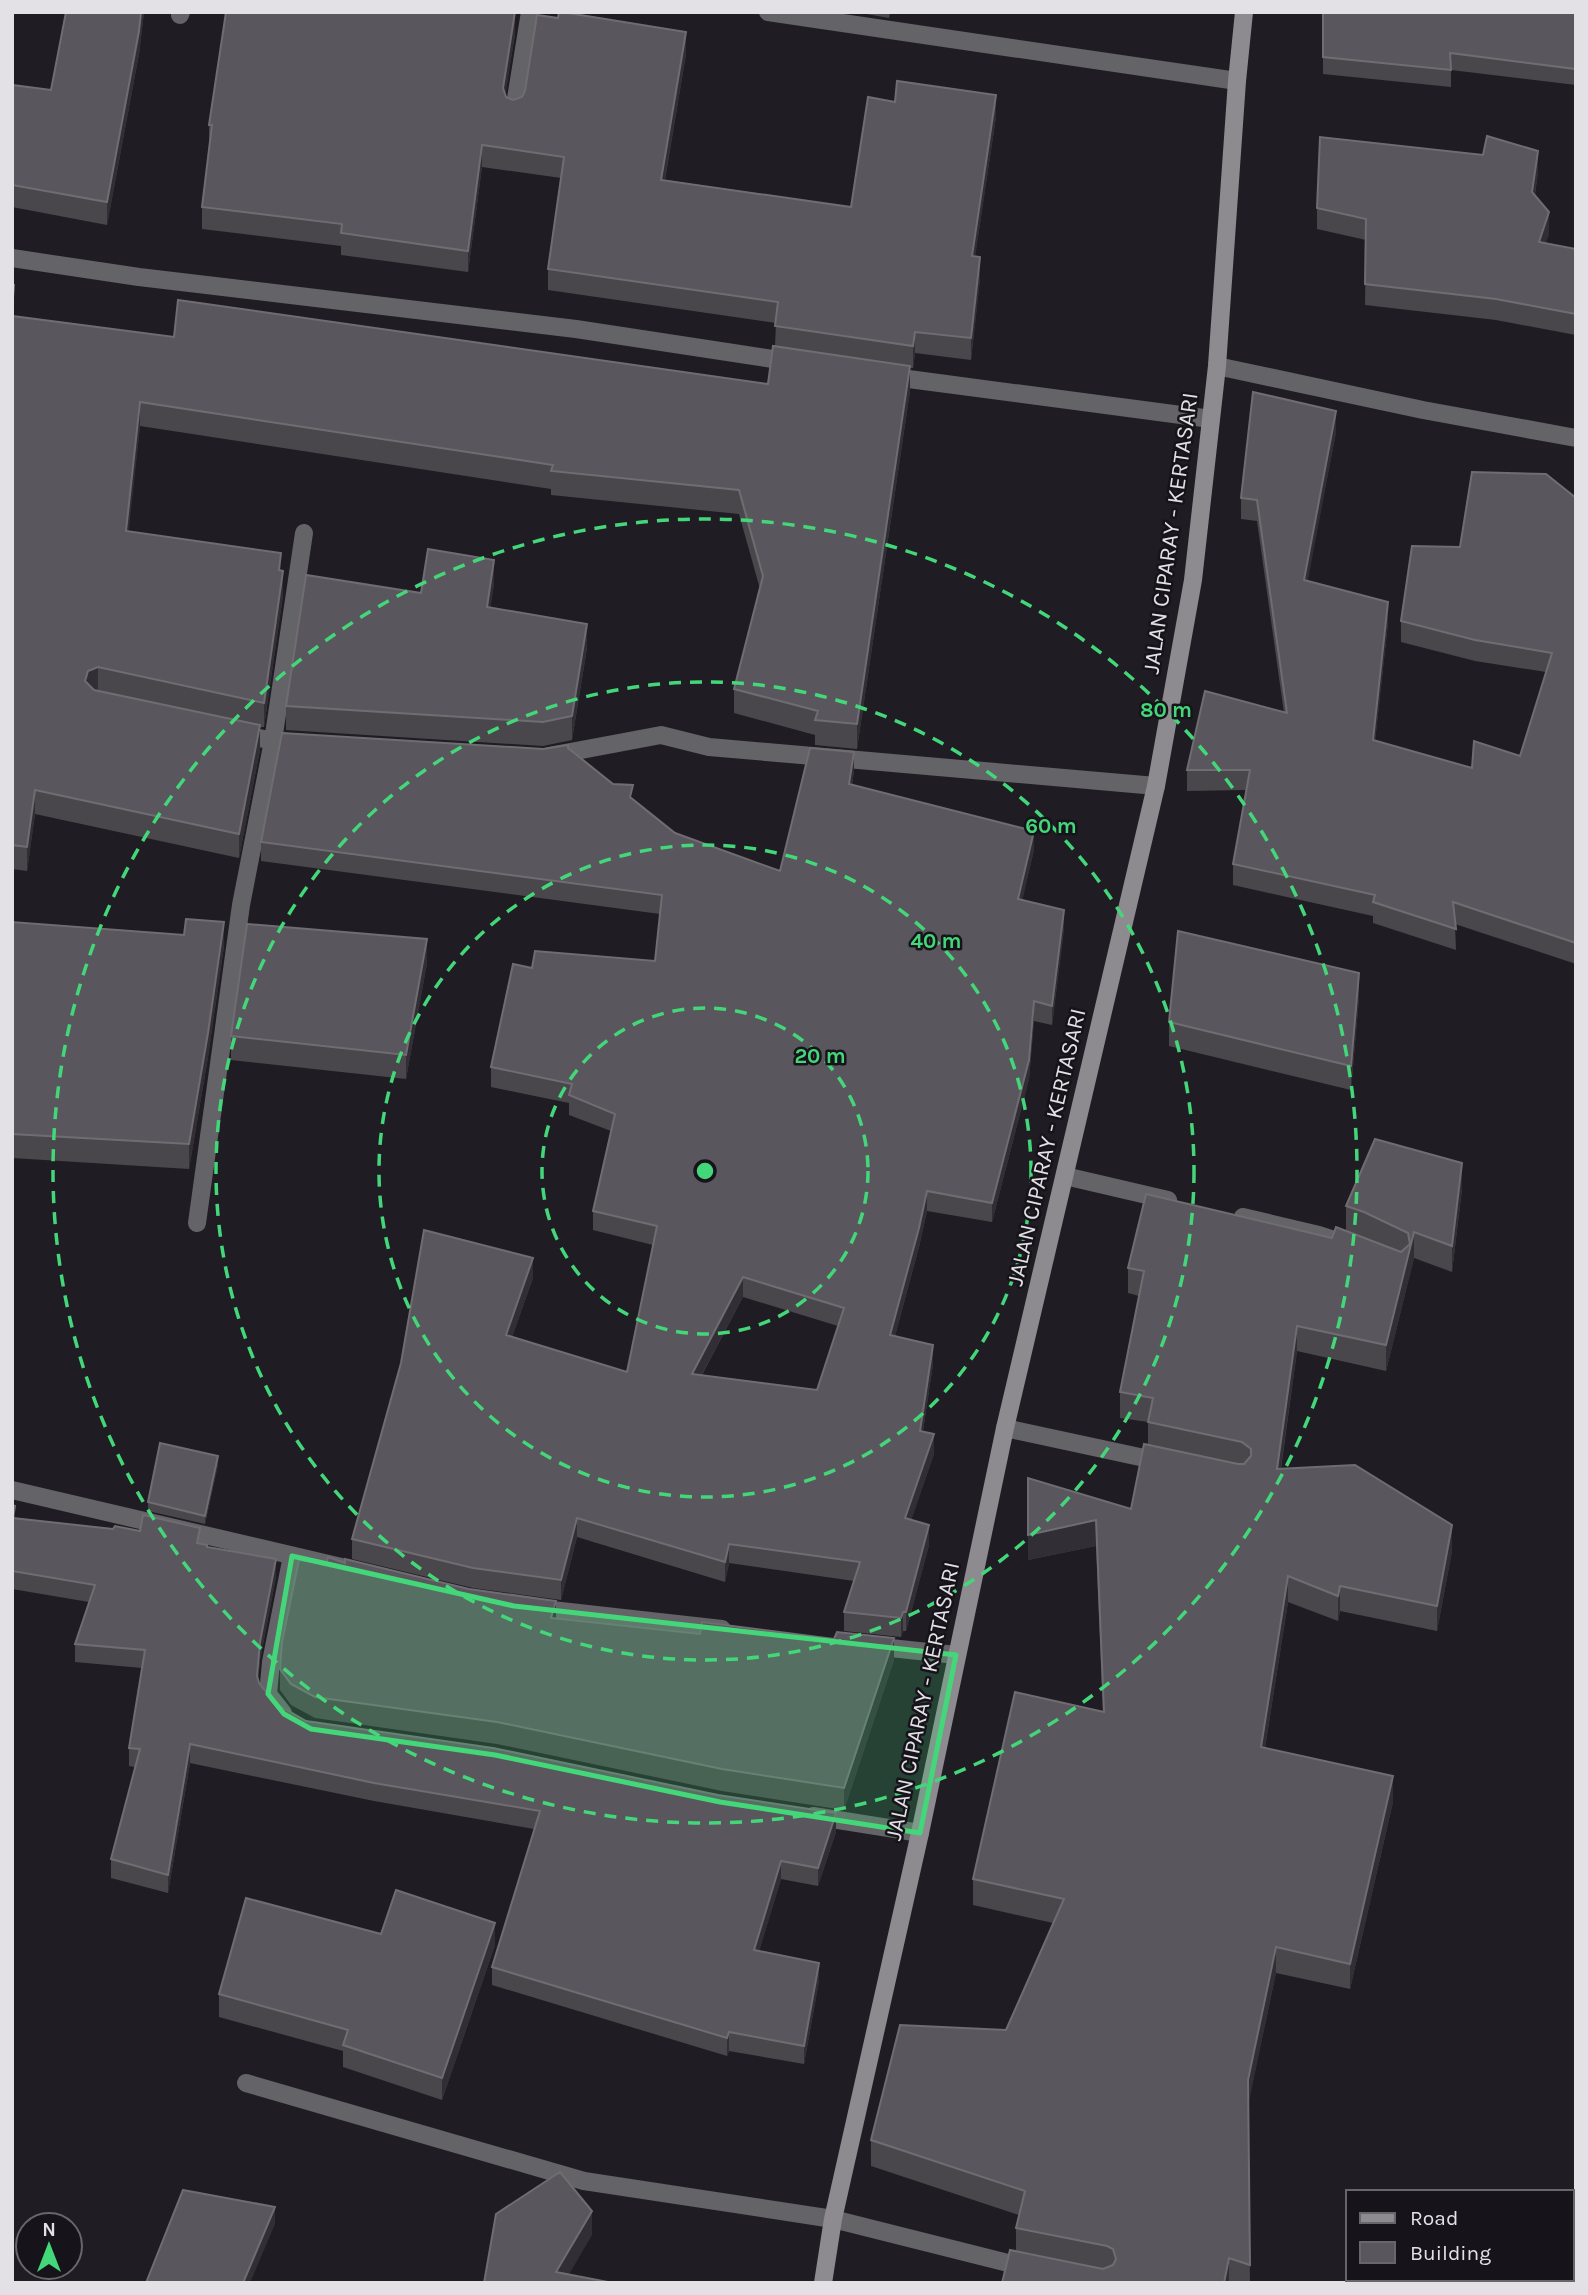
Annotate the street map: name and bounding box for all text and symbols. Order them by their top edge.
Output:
street label: JALAN CIPARAY - KERTASARI [1137,391,1204,676]
text: 80 m [1140,698,1192,722]
text: 60 m [1025,814,1077,838]
text: 40 m [910,929,962,953]
street label: JALAN CIPARAY - KERTASARI [1001,1006,1092,1288]
text: 20 m [794,1044,846,1068]
centre of rings [693,1159,717,1183]
street label: JALAN CIPARAY - KERTASARI [880,1559,965,1843]
legend [1346,2190,1574,2281]
text: Road [1410,2206,1458,2230]
north arrow [14,2211,84,2281]
text: N [42,2219,56,2241]
text: Building [1410,2241,1491,2265]

